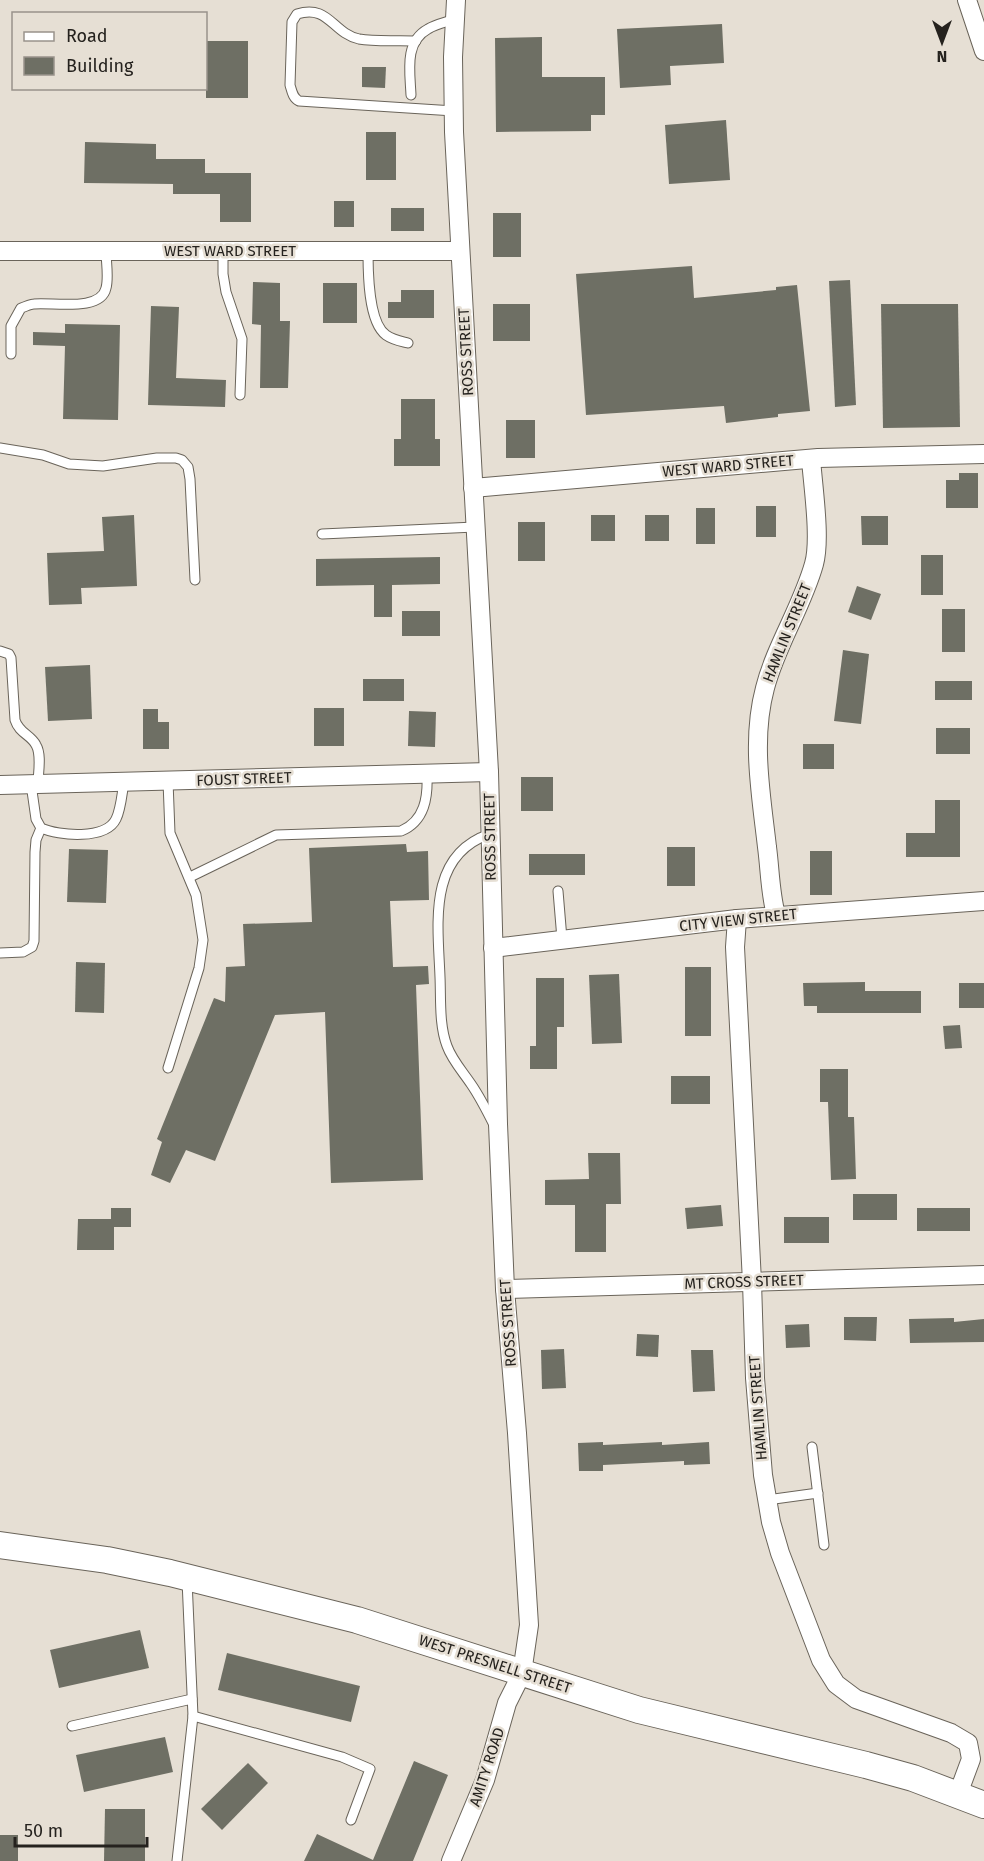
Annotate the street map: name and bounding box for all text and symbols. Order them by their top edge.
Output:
legend [12,12,207,90]
north arrow [912,12,972,72]
text: Road [66,25,108,47]
text: N [937,47,947,66]
text: Building [66,55,134,77]
street label: WEST WARD STREET [164,242,296,260]
street label: ROSS STREET [455,307,477,396]
street label: WEST WARD STREET [661,451,795,481]
street label: HAMLIN STREET [759,581,815,685]
street label: FOUST STREET [196,768,292,790]
street label: ROSS STREET [480,793,500,881]
street label: CITY VIEW STREET [678,905,798,935]
street label: MT CROSS STREET [684,1271,804,1293]
street label: ROSS STREET [496,1278,520,1367]
street label: HAMLIN STREET [745,1355,771,1461]
street label: WEST PRESNELL STREET [416,1631,574,1697]
street label: AMITY ROAD [466,1725,508,1809]
scale bar [15,1810,147,1848]
text: 50 m [24,1820,63,1842]

